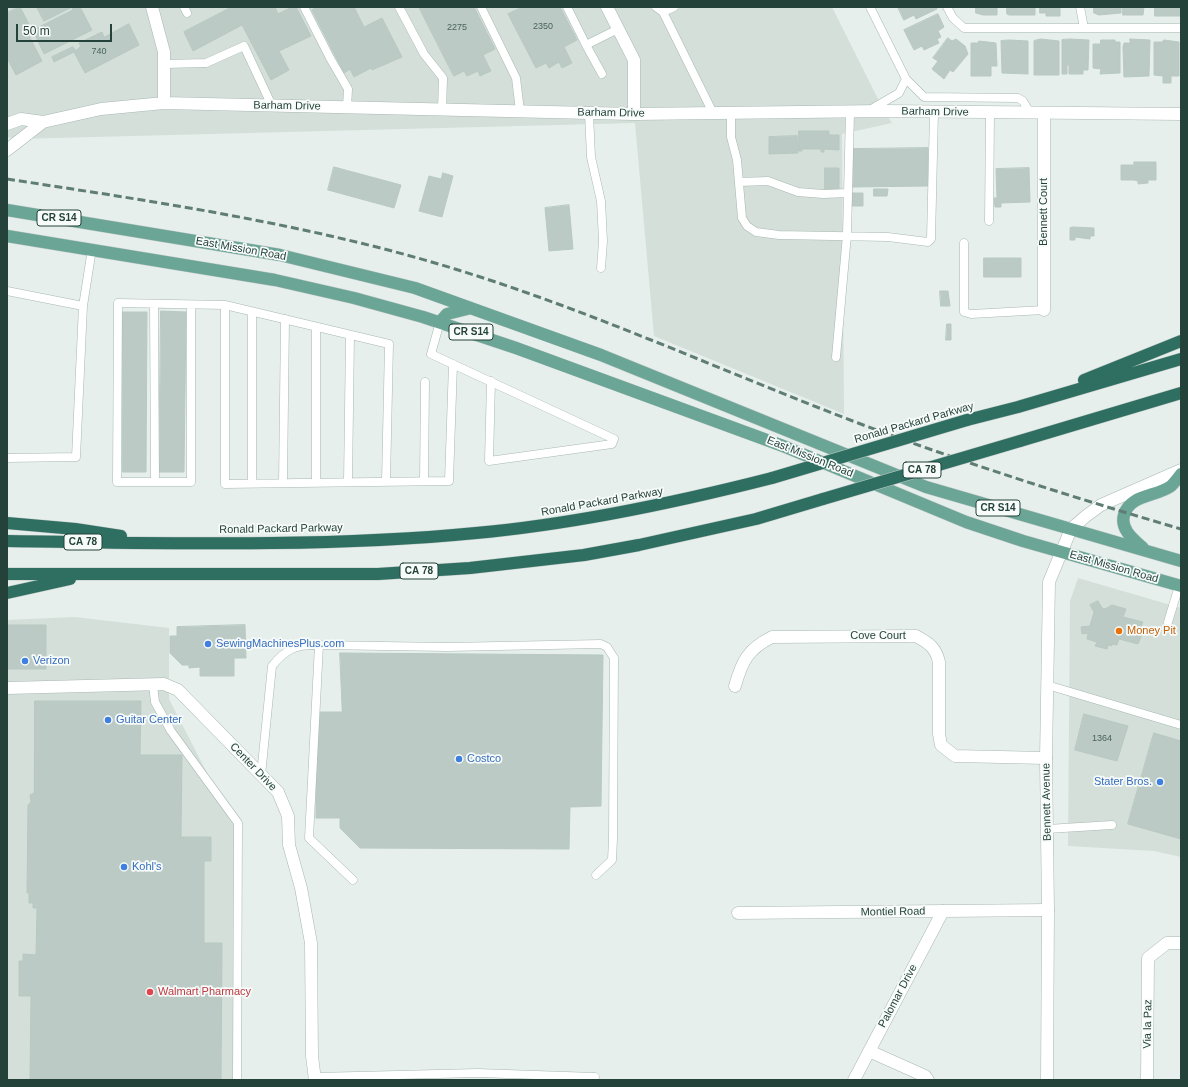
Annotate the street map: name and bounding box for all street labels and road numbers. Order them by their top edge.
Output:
street label: Barham Drive [253,99,321,113]
street label: Barham Drive [901,105,969,119]
street label: Barham Drive [577,106,645,120]
street label: Bennett Court [1037,178,1051,246]
road number: CR S14 [37,210,81,226]
street label: East Mission Road [195,235,287,263]
road number: CR S14 [449,324,493,340]
street label: Ronald Packard Parkway [853,400,975,446]
street label: East Mission Road [765,434,855,480]
road number: CA 78 [903,462,941,478]
street label: Ronald Packard Parkway [540,485,664,519]
road number: CR S14 [976,500,1020,516]
street label: Ronald Packard Parkway [219,521,343,537]
road number: CA 78 [64,534,102,550]
street label: East Mission Road [1068,548,1160,586]
road number: CA 78 [400,563,438,579]
street label: Cove Court [850,629,906,643]
street label: Center Drive [227,740,279,794]
street label: Bennett Avenue [1040,763,1054,841]
street label: Montiel Road [860,905,926,919]
street label: Palomar Drive [876,962,920,1030]
street label: Via la Paz [1141,999,1155,1049]

